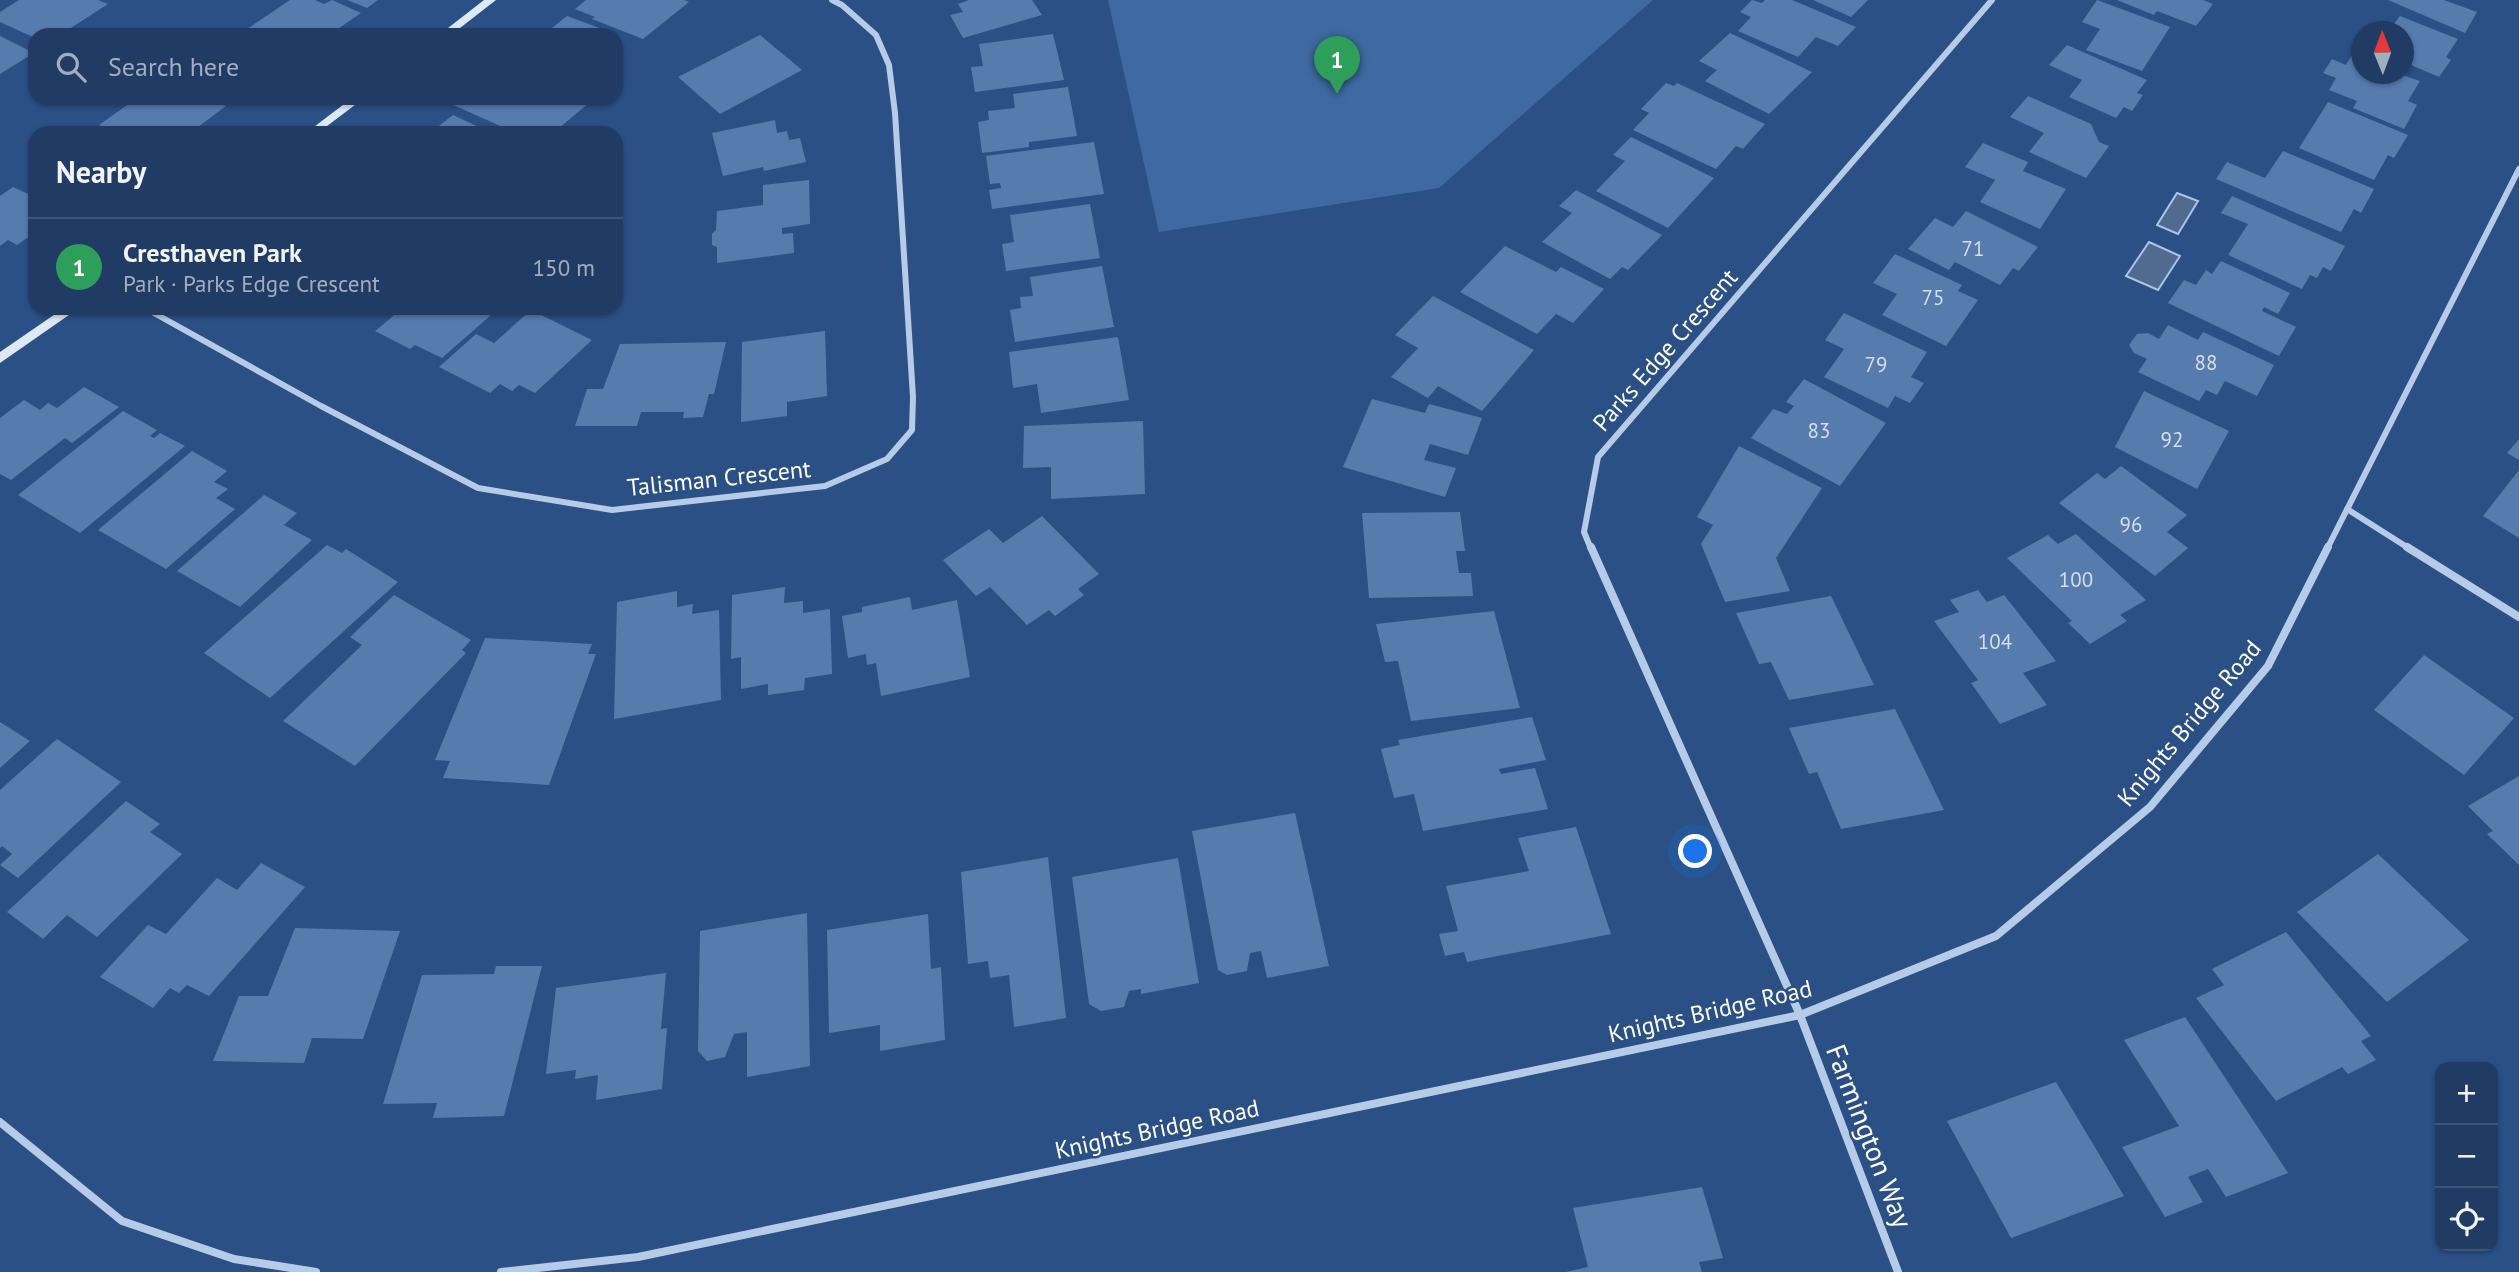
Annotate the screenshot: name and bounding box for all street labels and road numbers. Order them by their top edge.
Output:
street label: Parks Edge Crescent [1586,262,1744,438]
street label: Talisman Crescent [626,453,812,503]
street label: Knights Bridge Road [2110,633,2268,813]
street label: Knights Bridge Road [1605,973,1815,1049]
street label: Farmington Way [1818,1039,1922,1233]
street label: Knights Bridge Road [1052,1092,1262,1166]

